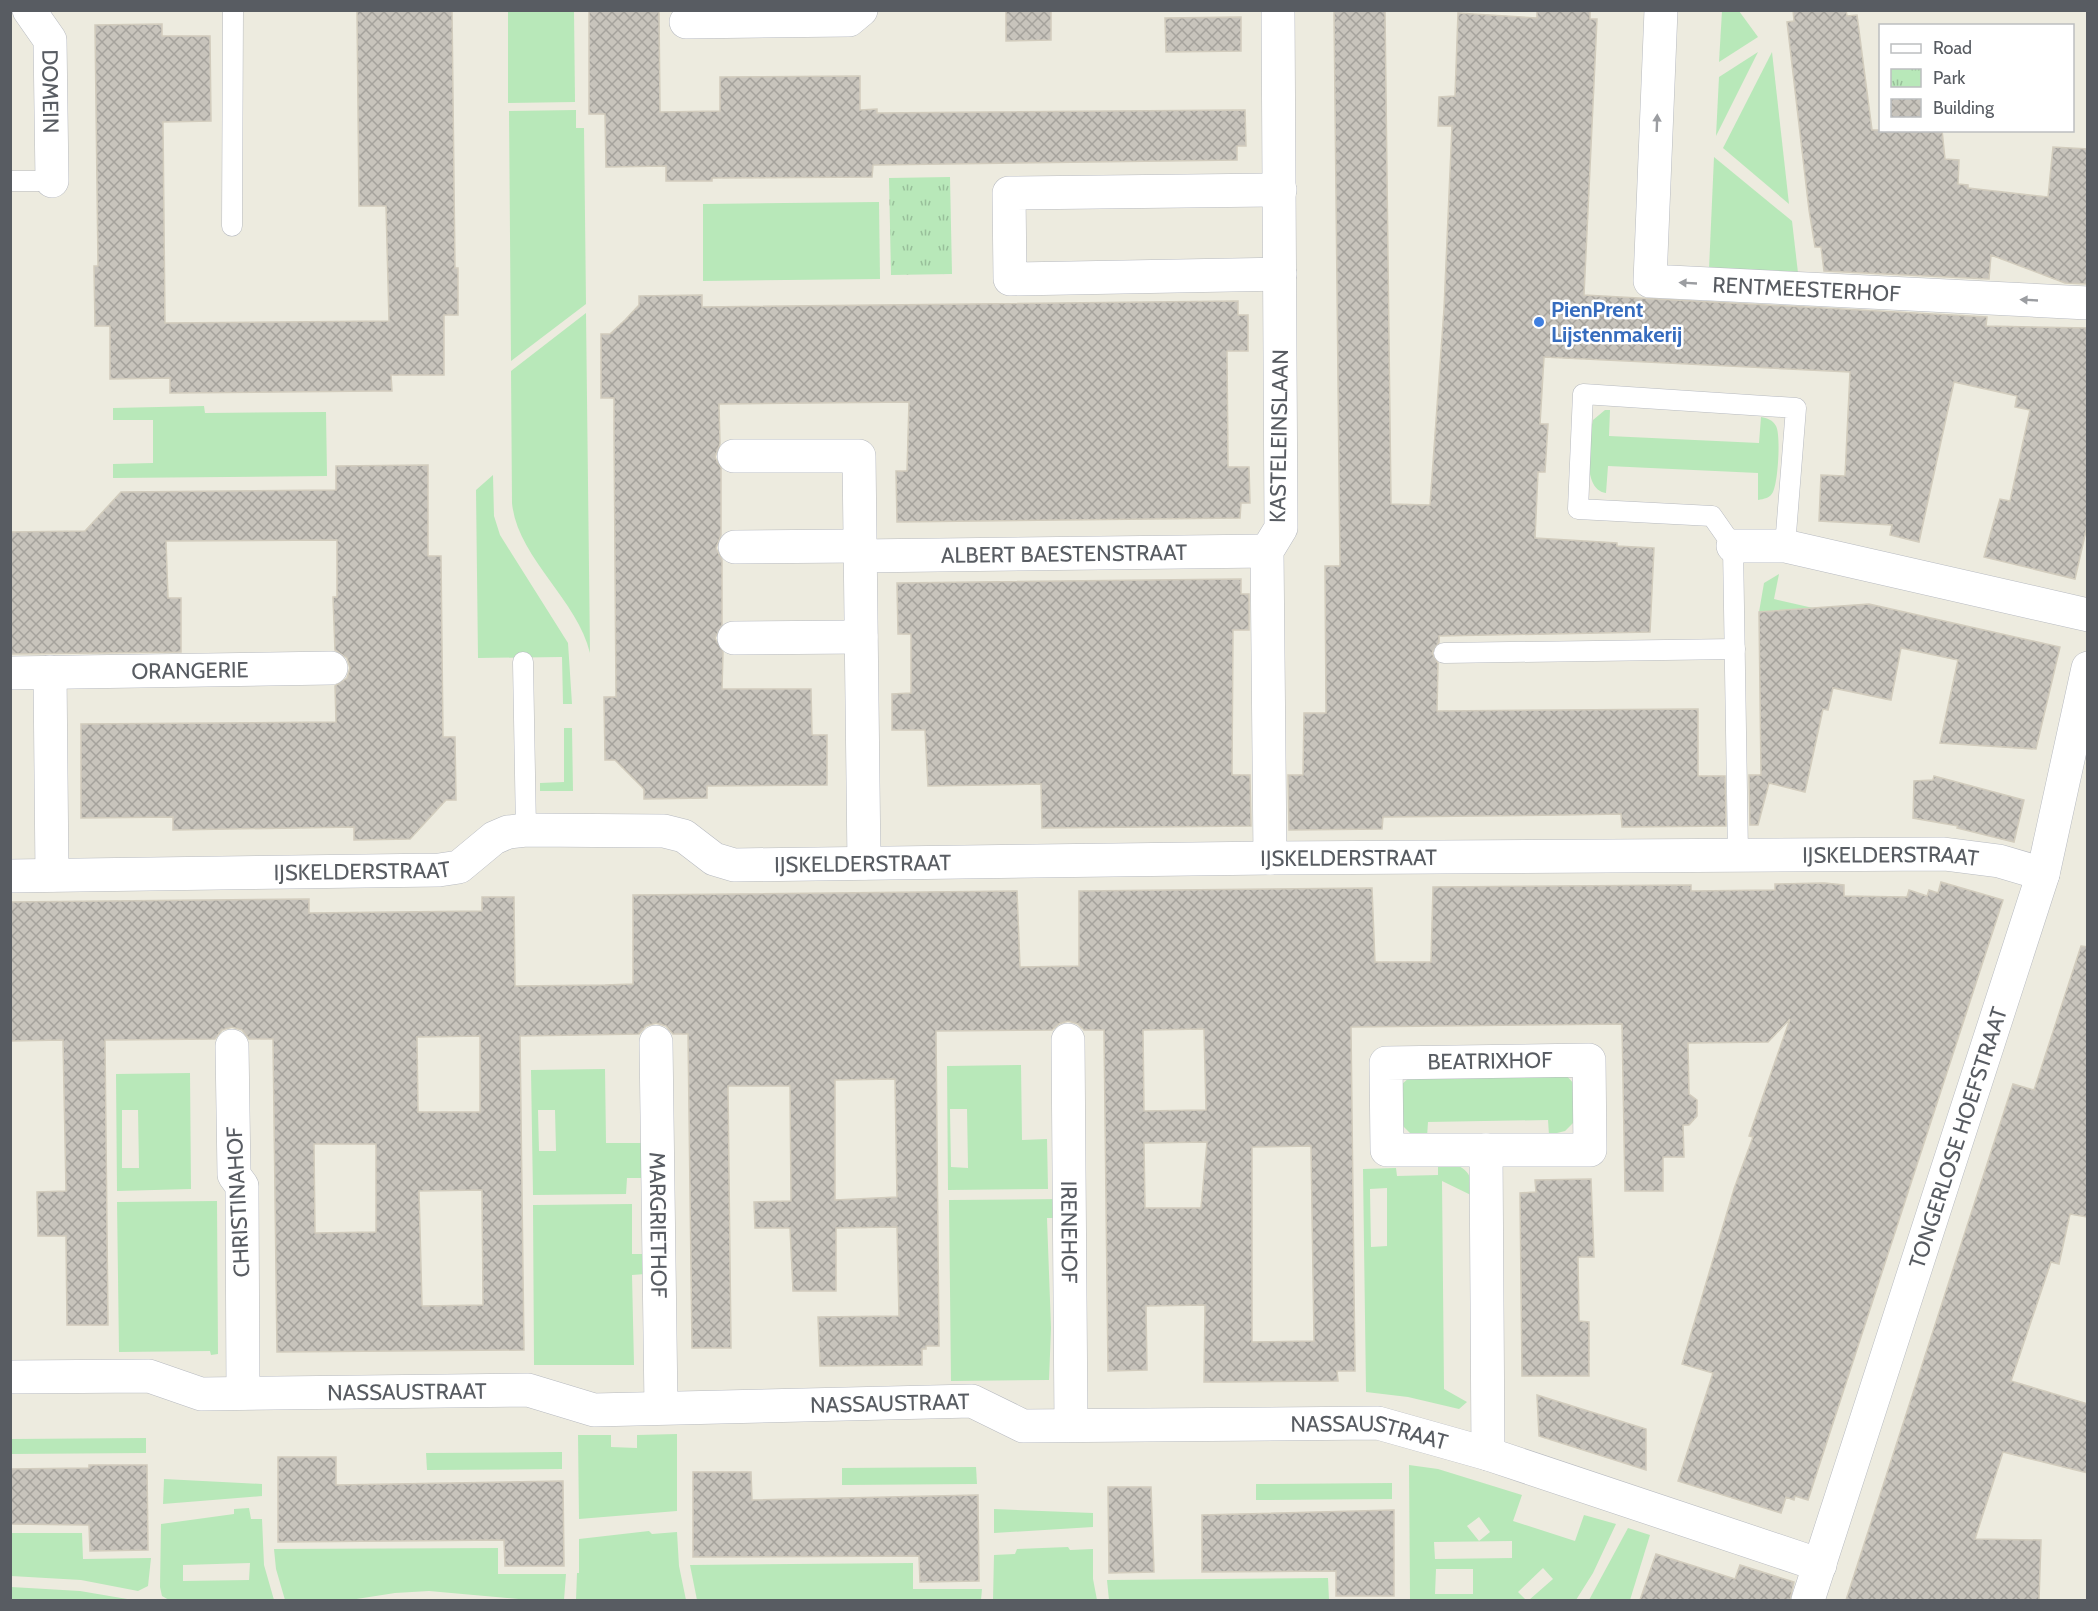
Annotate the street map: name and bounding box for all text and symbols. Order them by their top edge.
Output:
legend [1879,24,2074,132]
text: Road [1933,37,1972,59]
street label: DOMEIN [37,49,65,134]
text: Park [1933,67,1966,89]
text: Building [1933,97,1995,119]
one-way arrow [1652,113,1661,132]
street label: RENTMEESTERHOF [1712,271,1902,307]
one-way arrow [1678,278,1697,287]
place label: PienPrent Lijstenmakerij [1551,296,1682,348]
one-way arrow [2020,296,2039,305]
marker: PienPrent Lijstenmakerij [1532,315,1546,329]
street label: KASTELEINSLAAN [1264,349,1294,523]
street label: ALBERT BAESTENSTRAAT [941,538,1188,569]
street label: ORANGERIE [131,656,249,685]
street label: IJSKELDERSTRAAT [1802,840,1981,872]
street label: IJSKELDERSTRAAT [1260,844,1437,872]
street label: IJSKELDERSTRAAT [774,849,951,878]
street label: IJSKELDERSTRAAT [273,855,453,886]
street label: TONGERLOSE HOEFSTRAAT [1903,1003,2013,1272]
street label: BEATRIXHOF [1427,1046,1553,1076]
street label: CHRISTINAHOF [221,1125,255,1278]
street label: MARGRIETHOF [644,1152,673,1299]
street label: IRENEHOF [1056,1180,1083,1284]
street label: NASSAUSTRAAT [327,1377,487,1406]
street label: NASSAUSTRAAT [810,1388,970,1418]
street label: NASSAUSTRAAT [1290,1409,1451,1456]

